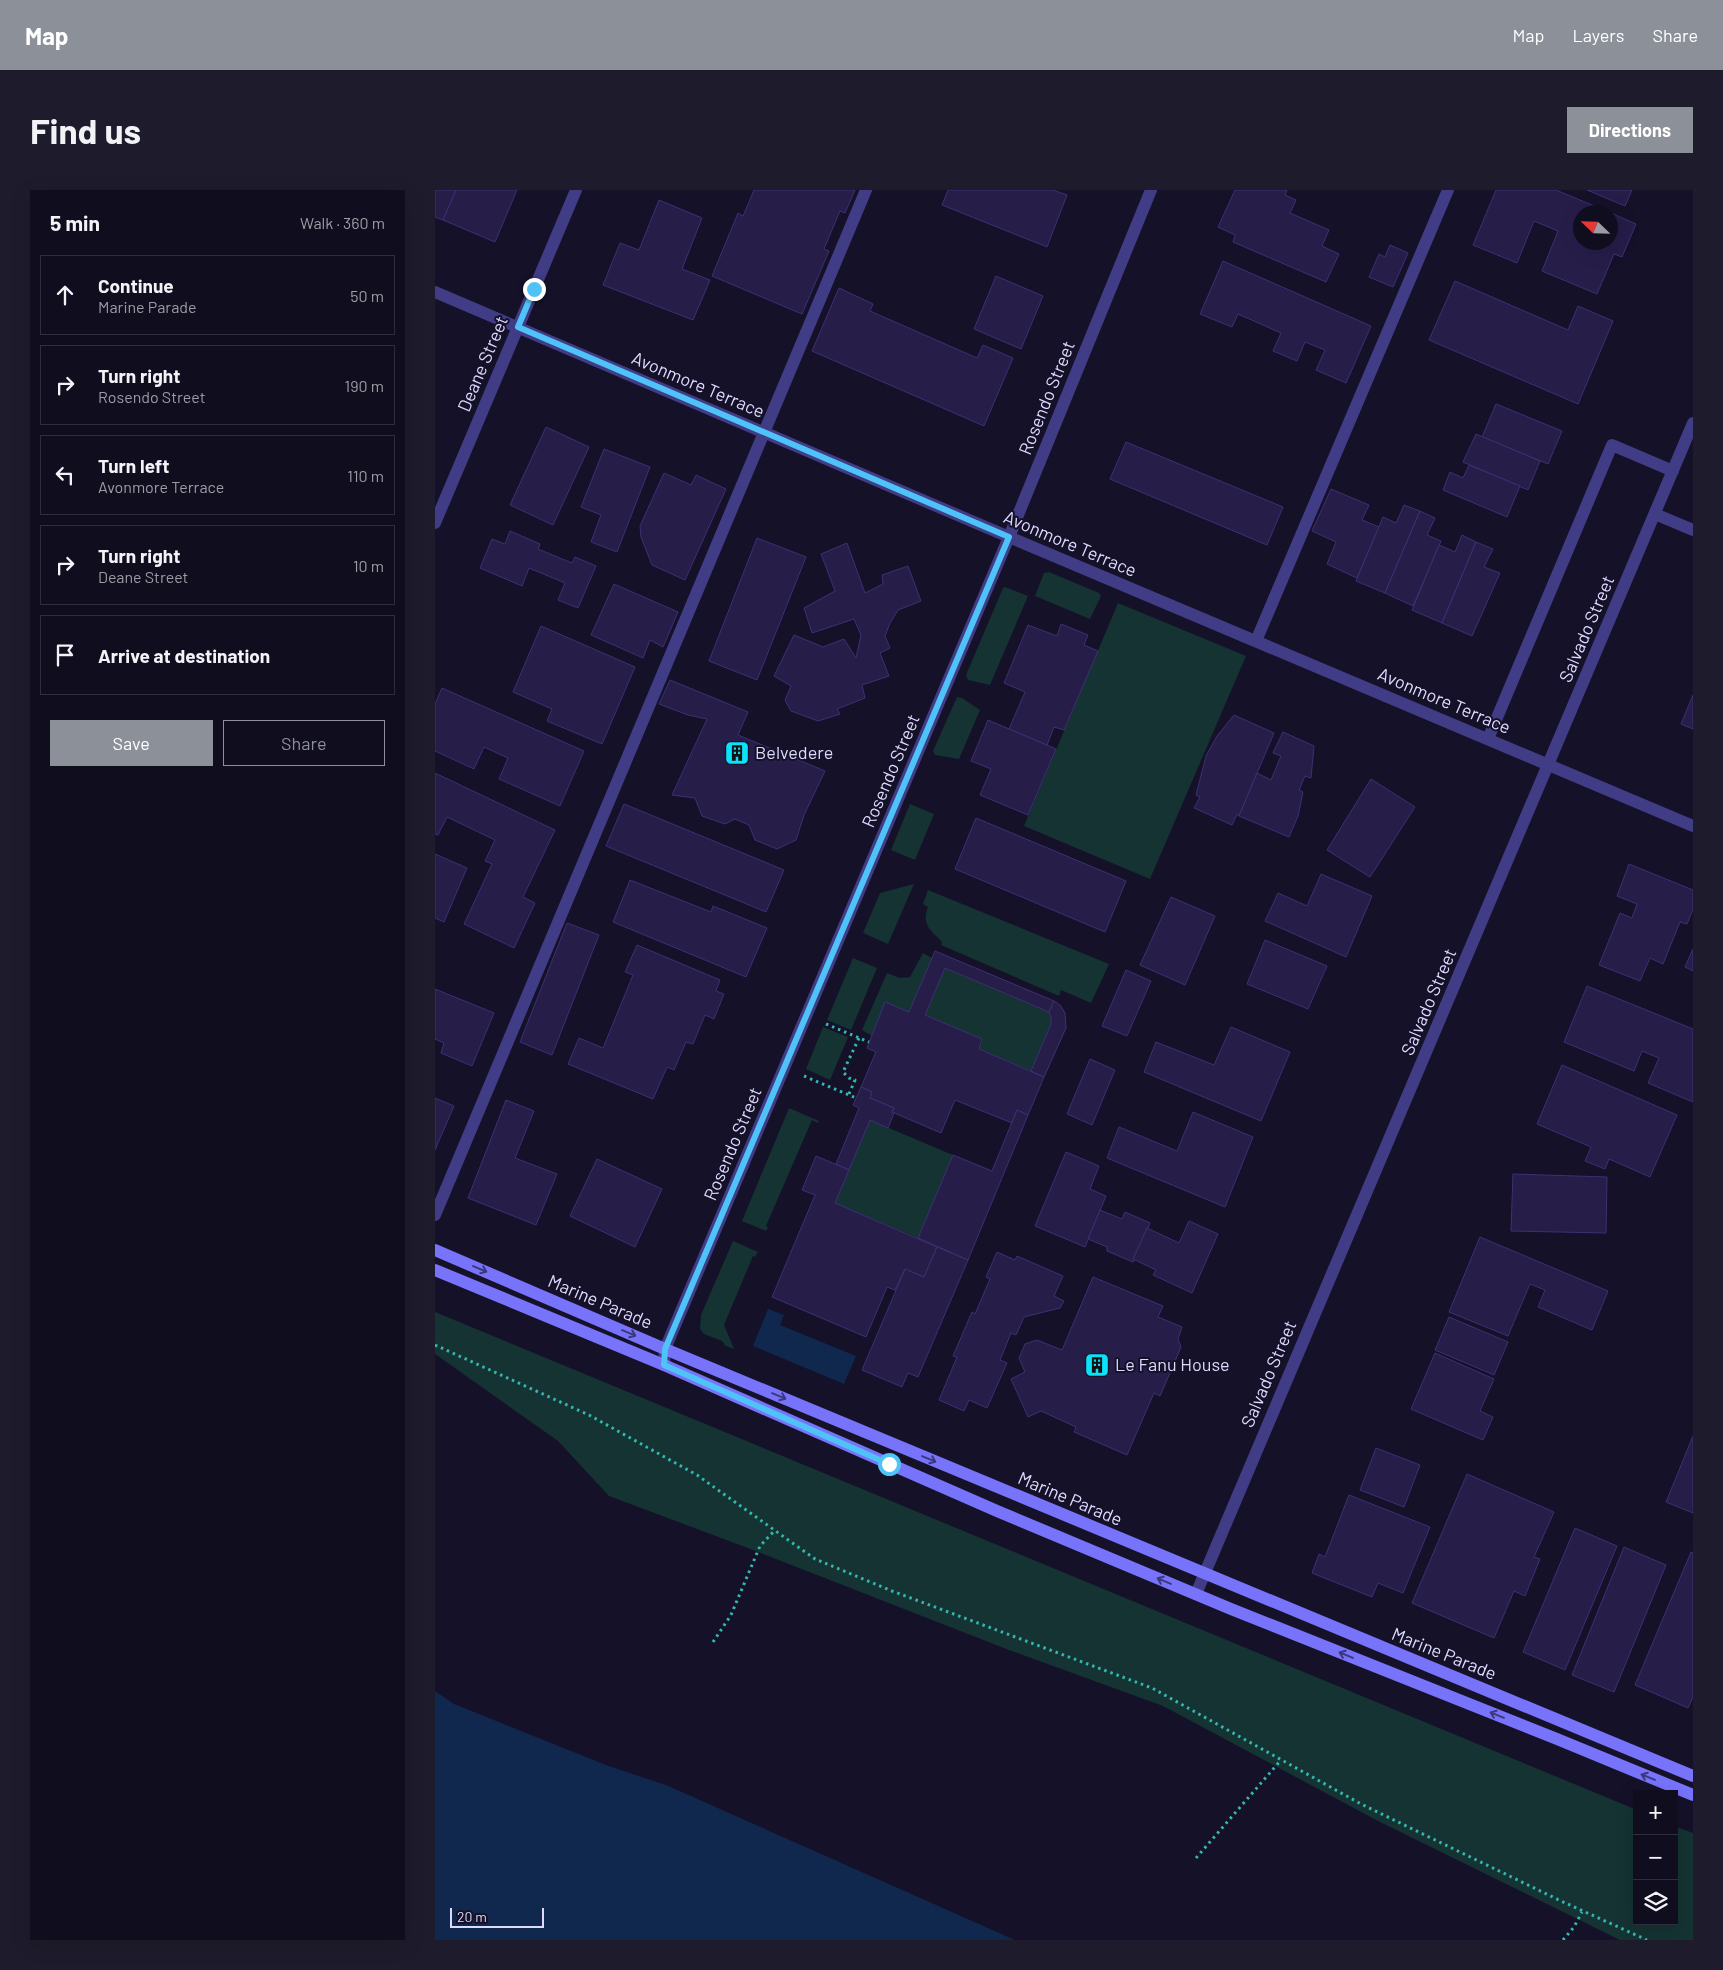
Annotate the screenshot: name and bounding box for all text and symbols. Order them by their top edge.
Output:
text: Map [25,21,68,50]
text: Map [1512,24,1544,46]
text: Layers [1572,24,1625,46]
text: Share [1653,24,1698,46]
button: Directions [1567,107,1693,153]
text: Find us [30,109,141,151]
north arrow [1573,205,1618,250]
text: 5 min [50,210,100,235]
text: Walk · 360 m [300,213,385,232]
text: Continue [98,274,174,297]
route end [523,278,546,301]
icon: ahead [51,281,79,309]
text: 50 m [350,286,384,305]
text: Marine Parade [98,297,197,316]
street label: Deane Street [452,312,512,415]
street label: Rosendo Street [1013,337,1079,458]
street label: Avonmore Terrace [629,346,768,422]
text: Turn right [98,364,180,387]
icon: right [51,371,79,399]
text: 190 m [345,376,384,395]
text: Rosendo Street [98,387,206,406]
text: Turn left [98,454,169,477]
icon: left [51,461,79,489]
text: 110 m [347,466,384,485]
text: Avonmore Terrace [98,477,224,496]
street label: Avonmore Terrace [1001,505,1140,581]
text: Turn right [98,544,180,567]
icon: right [51,551,79,579]
text: 10 m [353,556,384,575]
text: Deane Street [98,567,188,586]
street label: Salvado Street [1554,572,1618,685]
icon: arrive [51,641,79,669]
text: Arrive at destination [98,644,270,667]
street label: Avonmore Terrace [1375,662,1514,738]
street label: Rosendo Street [856,711,924,831]
button: Save [50,720,213,766]
button: Share [223,720,385,766]
building icon: Belvedere [724,740,750,766]
place label: Belvedere [755,741,833,763]
street label: Salvado Street [1396,945,1460,1058]
street label: Rosendo Street [698,1084,766,1204]
one-way arrow [472,1265,487,1274]
street label: Marine Parade [545,1269,656,1333]
street label: Salvado Street [1236,1317,1300,1430]
one-way arrow [621,1329,636,1339]
building icon: Le Fanu House [1084,1352,1110,1378]
place label: Le Fanu House [1115,1353,1230,1375]
one-way arrow [771,1392,786,1402]
route start [878,1453,901,1476]
one-way arrow [921,1454,936,1464]
street label: Marine Parade [1015,1466,1126,1530]
one-way arrow [1156,1575,1171,1584]
street label: Marine Parade [1389,1622,1500,1684]
one-way arrow [1339,1650,1355,1659]
one-way arrow [1490,1710,1505,1719]
one-way arrow [1641,1771,1656,1781]
map controls [1633,1790,1678,1925]
button: + [1633,1790,1678,1835]
button: − [1633,1835,1678,1880]
button: layers [1633,1880,1678,1925]
scale bar [450,1905,544,1928]
text: 20 m [457,1908,487,1925]

